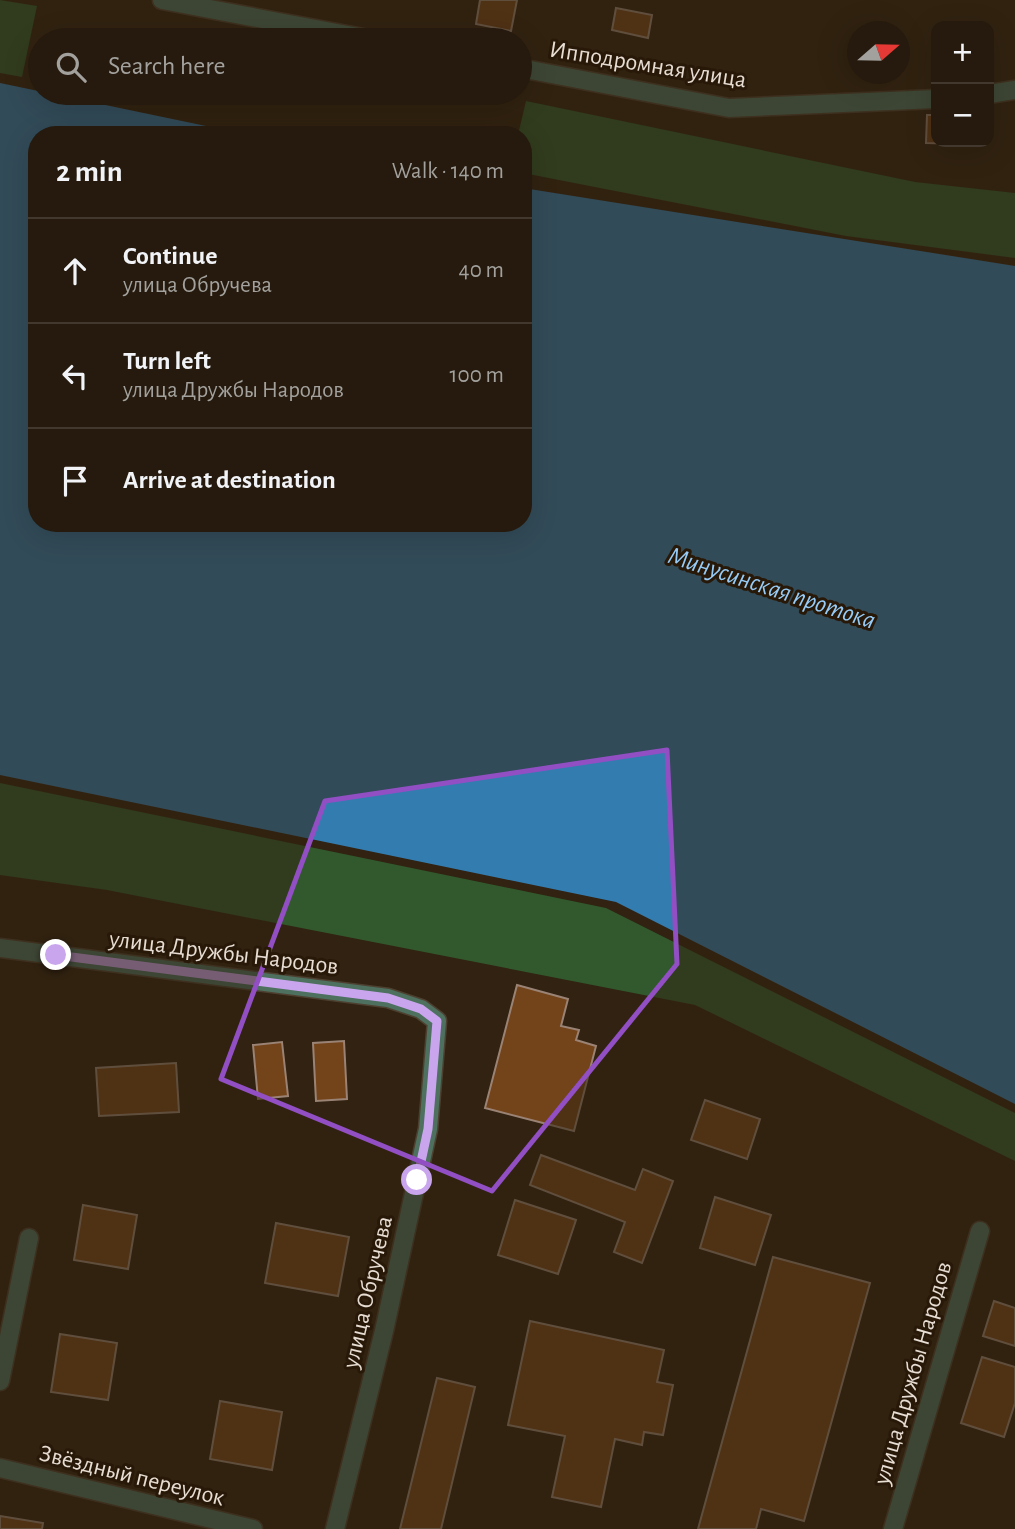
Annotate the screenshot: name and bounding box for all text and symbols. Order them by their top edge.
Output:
north arrow [847,21,910,84]
map controls [931,21,994,147]
button: + [931,21,994,84]
search box [28,28,532,105]
street label: Ипподромная улица [548,38,748,92]
icon: search [52,48,90,86]
text: Search here [108,53,226,79]
button: − [931,84,994,147]
text: 2 min [56,157,123,187]
text: Walk · 140 m [392,160,504,183]
text: Continue [123,243,218,269]
icon: ahead [56,252,94,290]
text: 40 m [459,259,504,282]
text: улица Обручева [123,274,272,297]
text: Turn left [123,348,211,374]
icon: left [56,357,94,395]
text: 100 m [450,364,504,387]
text: улица Дружбы Народов [123,379,344,402]
icon: arrive [56,462,94,500]
text: Arrive at destination [123,467,336,493]
water label: Минусинская протока [665,542,878,634]
street label: улица Дружбы Народов [107,927,340,979]
route end [40,939,71,970]
route start [401,1164,432,1195]
street label: улица Обручева [339,1214,397,1372]
street label: улица Дружбы Народов [869,1259,956,1488]
street label: Звёздный переулок [37,1441,227,1511]

